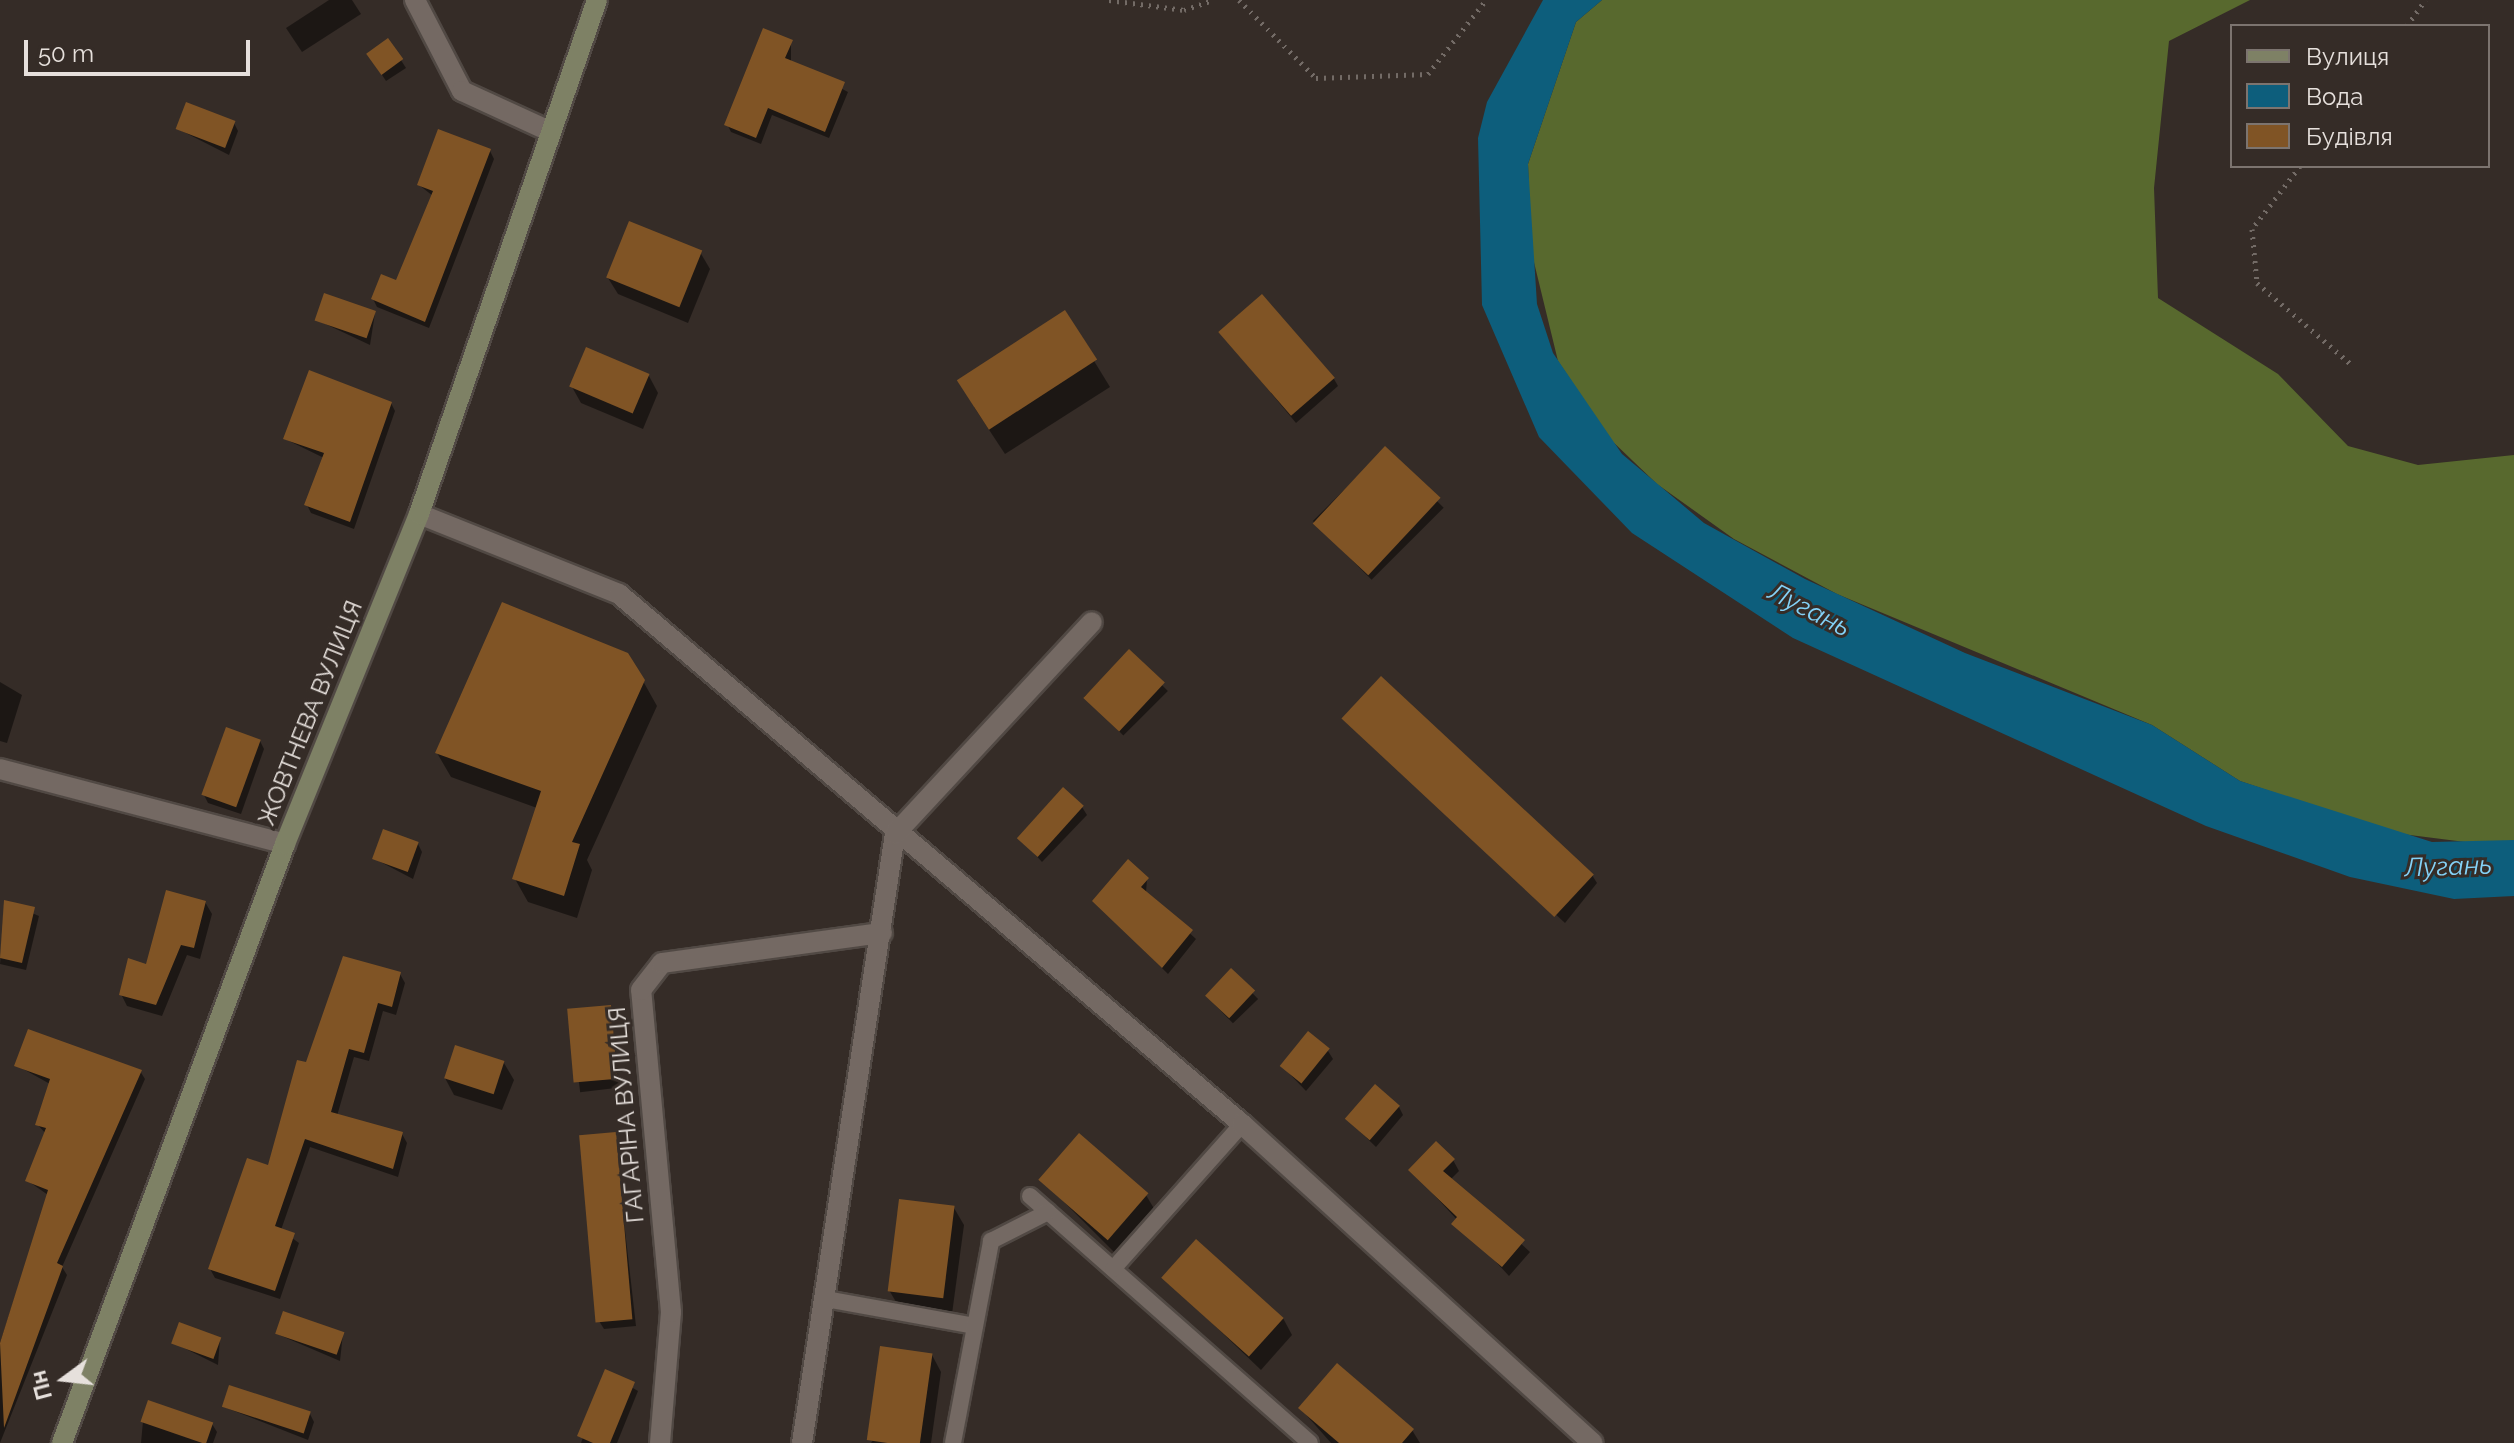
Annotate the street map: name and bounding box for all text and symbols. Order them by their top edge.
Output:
scale bar [28,24,254,74]
legend [2230,24,2490,168]
text: 50 m [38,39,94,68]
text: Вулиця [2306,42,2389,71]
text: Вода [2306,82,2363,111]
text: Будівля [2306,122,2393,151]
water label: Лугань [1763,576,1855,644]
street label: ЖОВТНЕВА ВУЛИЦЯ [252,596,368,830]
water label: Лугань [2403,850,2493,884]
street label: ГАГАРІНА ВУЛИЦЯ [602,1005,650,1225]
north arrow [24,1339,104,1419]
text: Пн [24,1368,57,1403]

